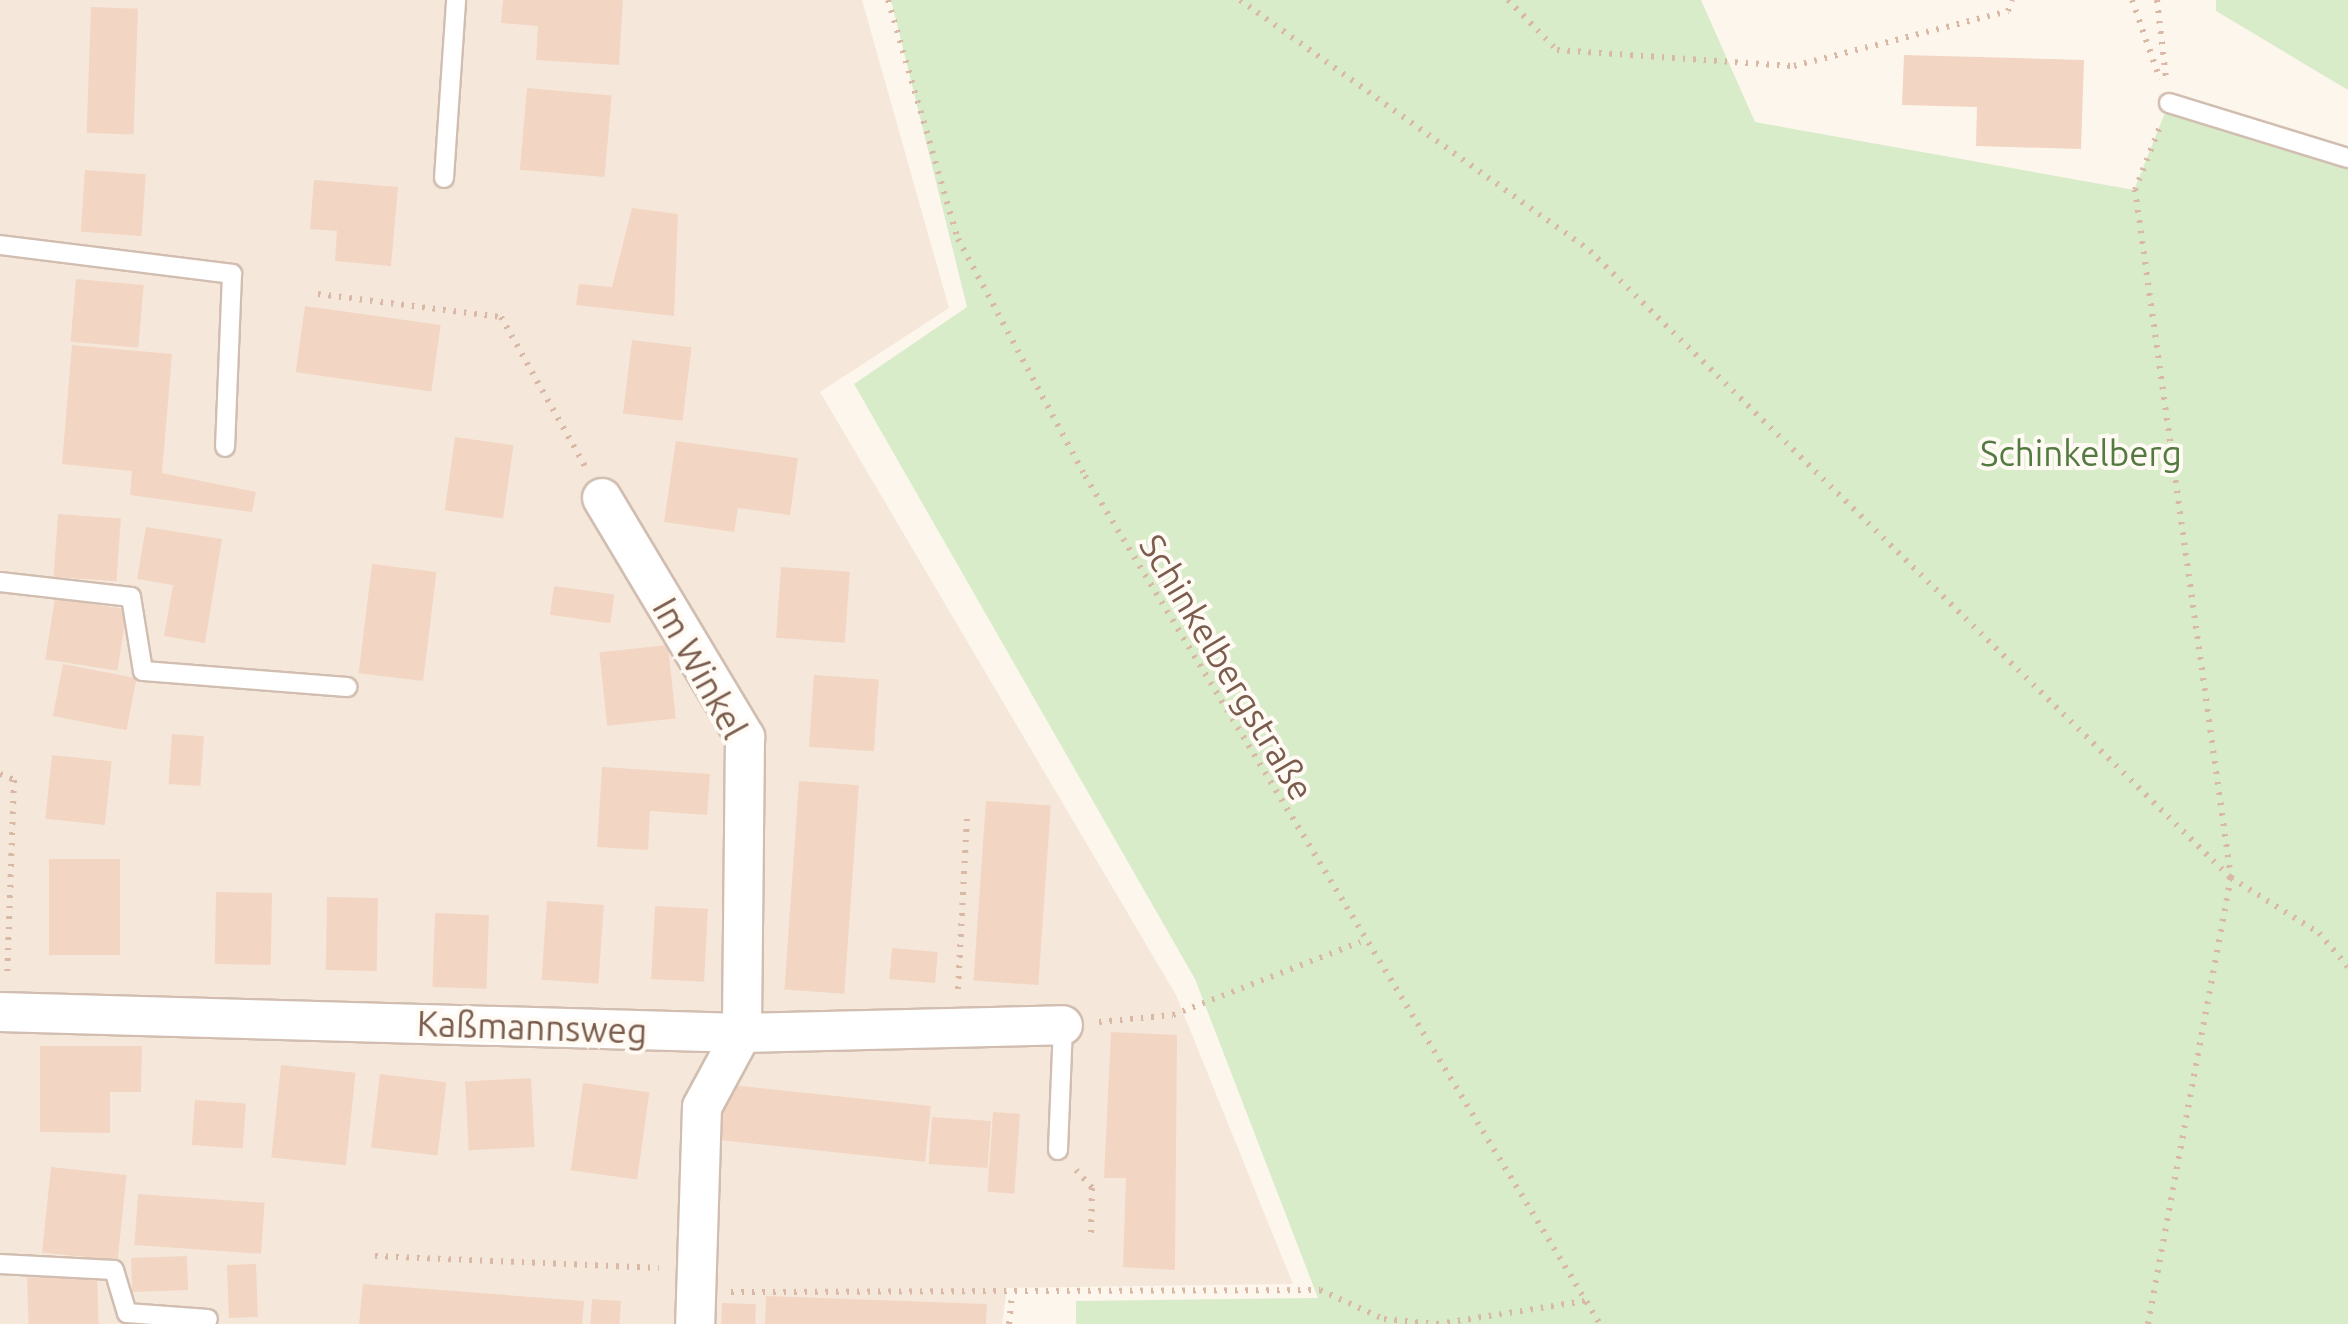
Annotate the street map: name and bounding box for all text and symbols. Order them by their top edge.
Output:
park label: Schinkelberg [1980,432,2182,474]
street label: Schinkelbergstraße [1131,527,1323,807]
street label: Im Winkel [644,590,756,746]
street label: Kaßmannsweg [416,1002,648,1052]

